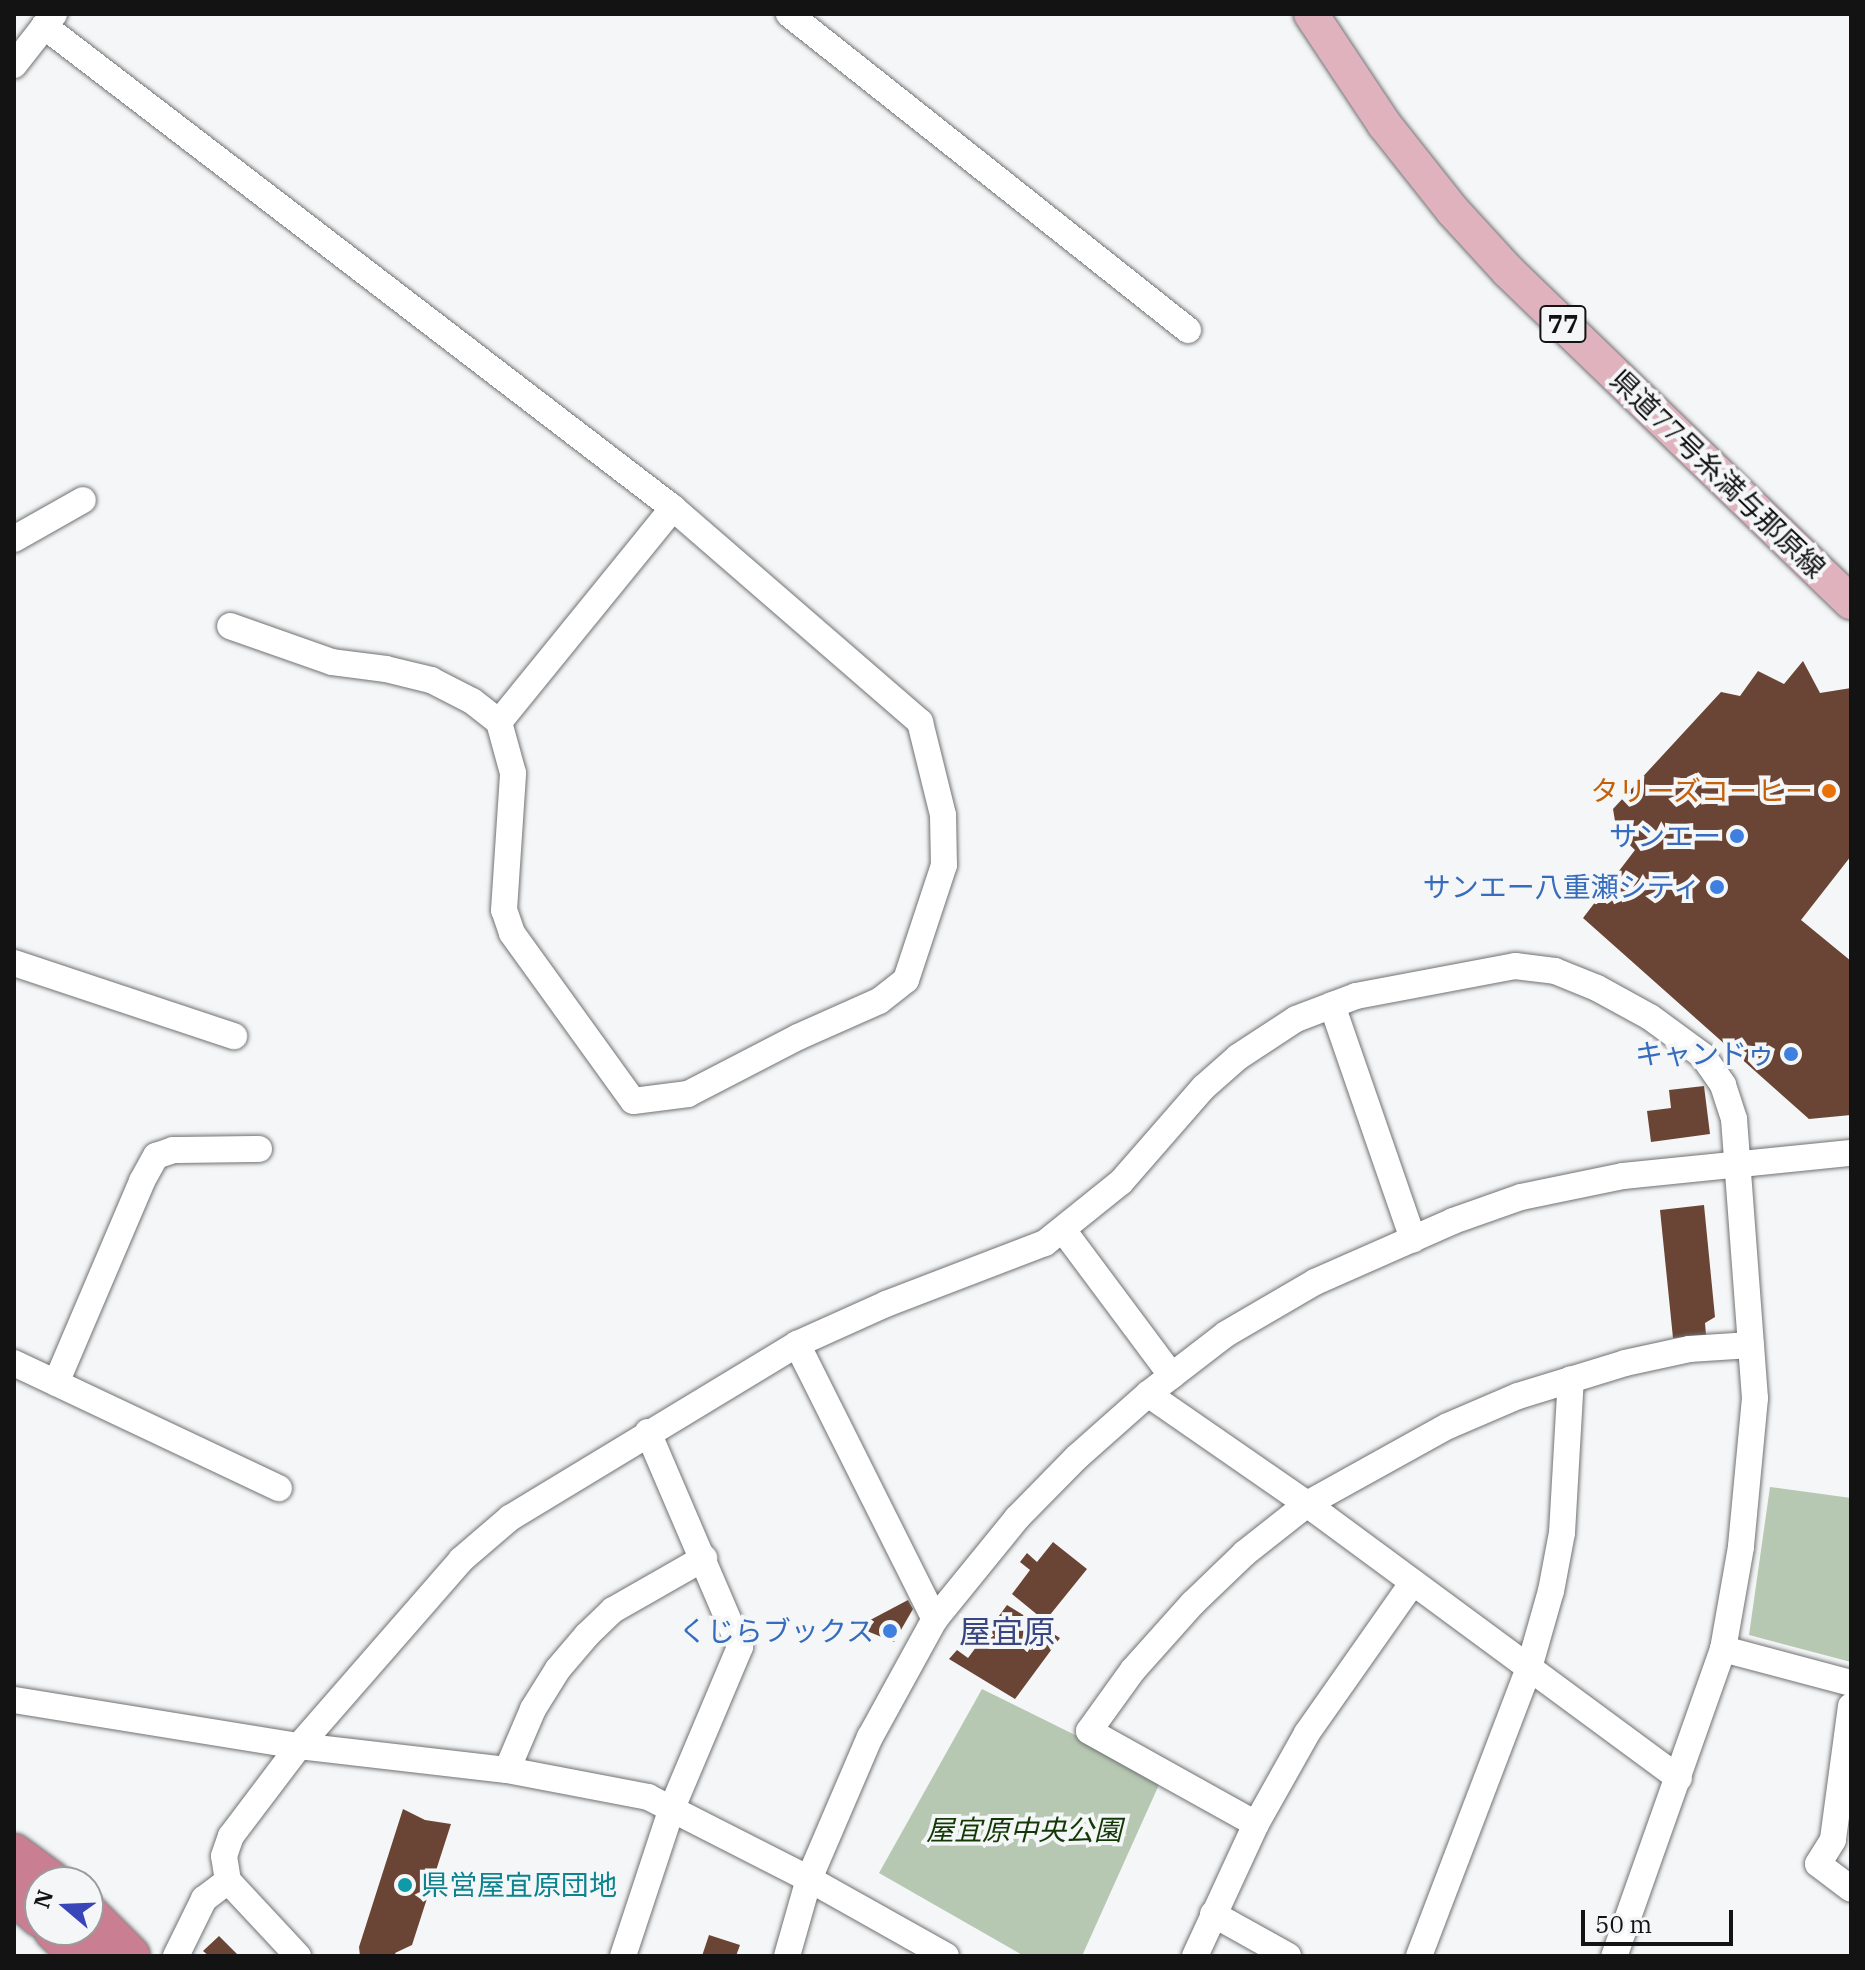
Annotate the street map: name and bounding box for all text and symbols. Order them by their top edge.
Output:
road number: 77 [1539,302,1587,346]
street label: 県道77号糸満与那原線 [1604,363,1832,585]
place label: タリーズコーヒー [1589,774,1813,808]
marker: タリーズコーヒー [1820,782,1838,800]
place label: サンエー [1609,819,1721,853]
marker: サンエー [1728,827,1746,845]
place label: サンエー八重瀬シティ [1421,870,1701,904]
marker: サンエー八重瀬シティ [1708,878,1726,896]
place label: キャンドゥ [1635,1037,1775,1071]
marker: キャンドゥ [1782,1045,1800,1063]
district label: 屋宜原 [959,1612,1055,1650]
place label: くじらブックス [678,1614,874,1648]
marker: くじらブックス [881,1622,899,1640]
park label: 屋宜原中央公園 [926,1813,1122,1847]
north arrow [24,1866,104,1946]
place label: 県営屋宜原団地 [421,1868,617,1902]
marker: 県営屋宜原団地 [396,1876,414,1894]
text: N [26,1886,59,1912]
scale bar [1585,1894,1737,1944]
text: 50 m [1595,1908,1652,1940]

